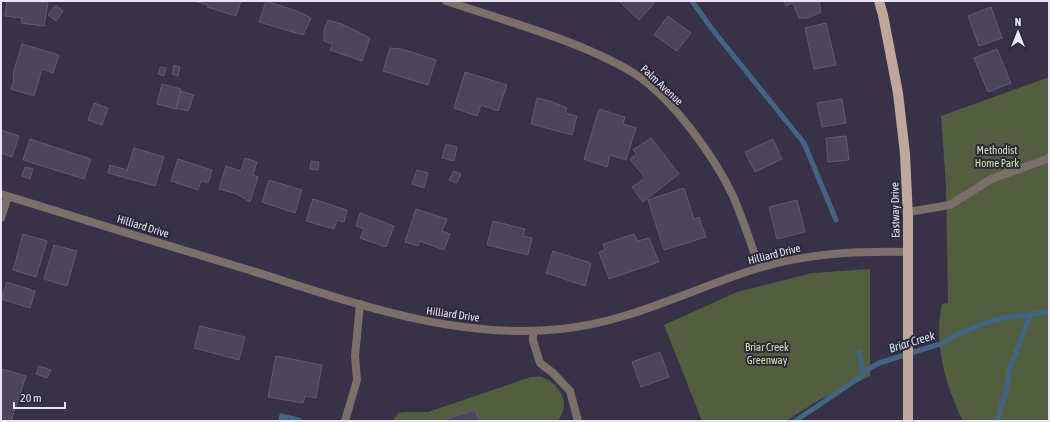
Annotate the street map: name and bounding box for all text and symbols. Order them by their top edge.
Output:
north arrow [998,12,1038,52]
text: N [1015,16,1021,28]
street label: Palm Avenue [638,63,686,107]
park label: Methodist Home Park [975,144,1019,169]
street label: Eastway Drive [889,182,901,238]
street label: Hilliard Drive [116,212,170,240]
street label: Hilliard Drive [746,242,802,266]
street label: Hilliard Drive [426,304,480,324]
water label: Briar Creek [887,328,937,356]
park label: Briar Creek Greenway [745,341,789,366]
scale bar [14,384,65,410]
text: 20 m [20,391,42,405]

